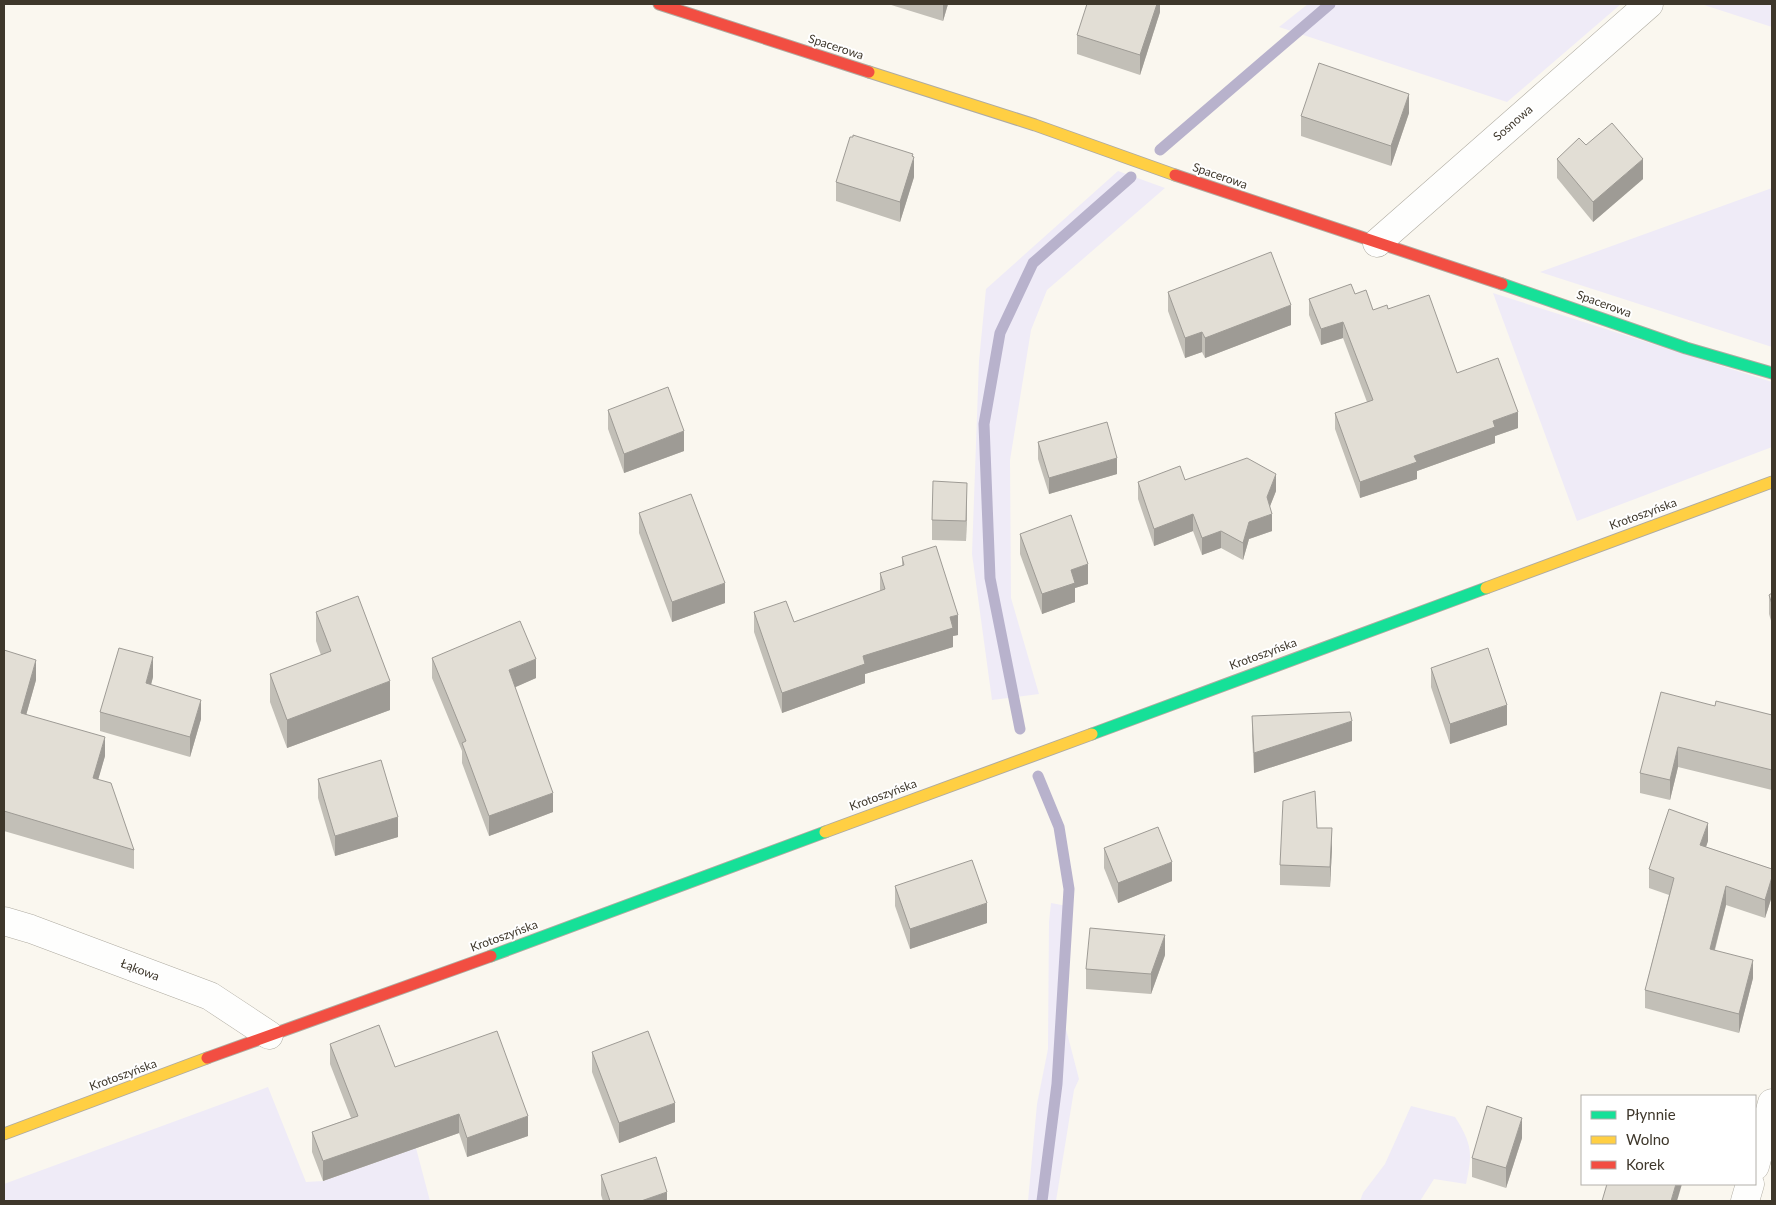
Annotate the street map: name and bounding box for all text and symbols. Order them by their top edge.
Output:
street label: Spacerowa [807,31,866,63]
street label: Sosnowa [1490,101,1535,144]
street label: Spacerowa [1191,159,1250,192]
street label: Spacerowa [1575,287,1634,320]
street label: Krotoszyńska [1607,494,1679,533]
street label: Krotoszyńska [1227,634,1299,673]
street label: Krotoszyńska [847,775,919,814]
street label: Krotoszyńska [468,916,540,955]
street label: Łąkowa [119,955,162,984]
street label: Krotoszyńska [87,1055,159,1094]
legend [1581,1095,1756,1185]
text: Płynnie [1626,1105,1676,1123]
text: Wolno [1626,1130,1670,1148]
text: Korek [1626,1155,1665,1173]

